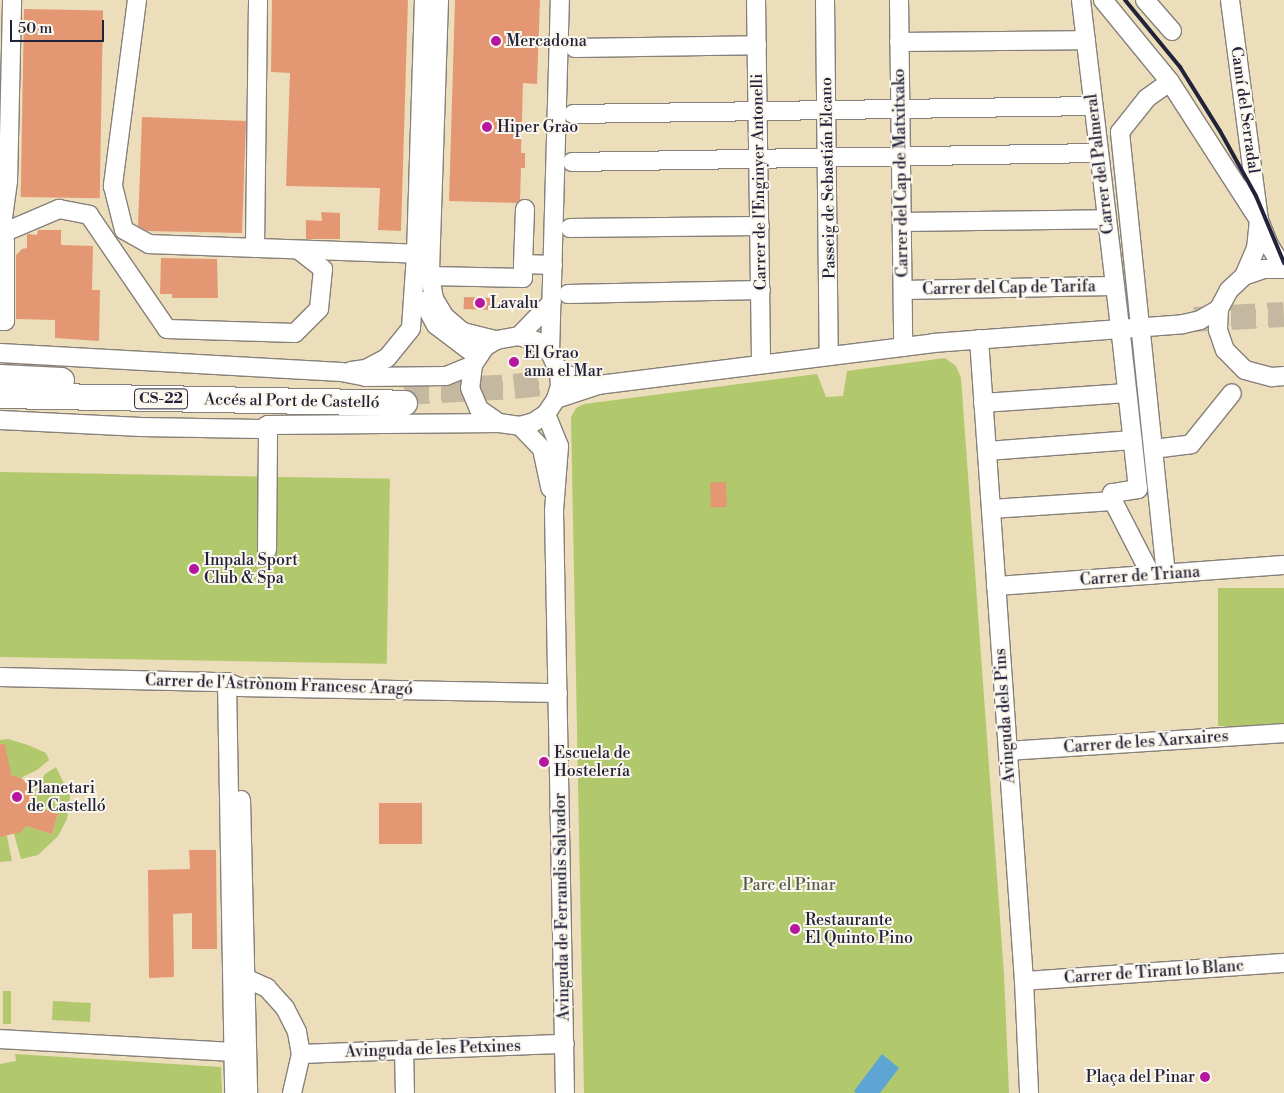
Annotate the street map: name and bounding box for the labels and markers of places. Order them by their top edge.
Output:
place label: Mercadona [506,31,587,51]
marker: Mercadona [490,35,502,47]
place label: Hiper Grao [497,117,578,137]
marker: Hiper Grao [481,121,493,133]
place label: Lavalu [490,293,538,313]
marker: Lavalu [474,297,486,309]
place label: El Grao ama el Mar [524,343,603,381]
marker: El Grao ama el Mar [508,356,520,368]
place label: Impala Sport Club & Spa [204,550,298,588]
marker: Impala Sport Club & Spa [188,563,200,575]
place label: Escuela de Hostelería [554,743,631,781]
marker: Escuela de Hostelería [538,756,550,768]
place label: Planetari de Castelló [27,778,106,816]
marker: Planetari de Castelló [11,791,23,803]
place label: Restaurante El Quinto Pino [805,910,913,948]
marker: Restaurante El Quinto Pino [789,923,801,935]
place label: Plaça del Pinar [1086,1067,1195,1087]
marker: Plaça del Pinar [1199,1071,1211,1083]

